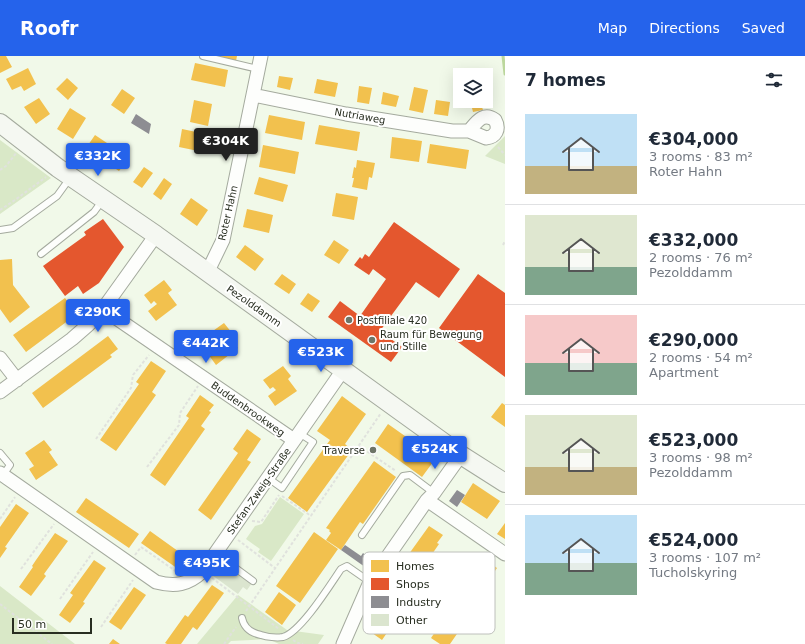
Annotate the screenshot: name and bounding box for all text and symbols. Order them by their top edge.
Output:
text: Roofr [20,17,78,39]
text: Map [598,20,627,36]
text: Directions [649,20,720,36]
text: Saved [742,20,785,36]
map controls [453,68,493,108]
button: layers [453,68,493,108]
icon: filters [763,69,785,91]
text: 7 homes [525,70,606,90]
street label: Nutriaweg [334,106,386,126]
pin: €304K [198,128,254,162]
text: €304,000 [649,129,738,149]
icon: home [557,130,605,178]
text: €304K [203,133,249,148]
pin: €332K [70,143,126,177]
text: €332K [75,148,121,163]
text: 3 rooms · 83 m² [649,149,753,164]
text: Roter Hahn [649,164,722,179]
street label: Roter Hahn [216,184,240,242]
text: €332,000 [649,230,738,250]
icon: home [557,231,605,279]
text: 2 rooms · 76 m² [649,250,753,265]
text: Pezolddamm [649,265,733,280]
street label: Pezolddamm [225,283,283,329]
pin: €290K [70,299,126,333]
text: €290K [75,304,121,319]
marker: Postfiliale 420 [344,315,354,325]
place label: Postfiliale 420 [357,315,427,326]
place label: Raum für Bewegung und Stille [380,329,482,352]
pin: €442K [178,330,234,364]
text: €290,000 [649,330,738,350]
icon: home [557,331,605,379]
text: €442K [183,335,229,350]
marker: Raum für Bewegung und Stille [367,335,377,345]
pin: €523K [293,339,349,373]
text: €523K [298,344,344,359]
text: 2 rooms · 54 m² [649,350,753,365]
text: Apartment [649,365,719,380]
street label: Buddenbrookweg [209,379,287,439]
text: €523,000 [649,430,738,450]
icon: home [557,431,605,479]
pin: €524K [407,436,463,470]
text: €524K [412,441,458,456]
place label: Traverse [322,445,365,456]
marker: Traverse [368,445,378,455]
street label: Stefan-Zweig-Straße [225,446,293,536]
text: 3 rooms · 98 m² [649,450,753,465]
text: Pezolddamm [649,465,733,480]
text: €524,000 [649,530,738,550]
icon: home [557,531,605,579]
pin: €495K [179,550,235,584]
text: 3 rooms · 107 m² [649,550,761,565]
legend [363,552,495,634]
text: €495K [184,555,230,570]
text: Homes [396,560,434,573]
text: Tucholskyring [649,565,737,580]
text: Shops [396,578,430,591]
text: Industry [396,596,442,609]
text: Other [396,614,428,627]
scale bar [12,616,92,635]
text: 50 m [18,618,46,631]

